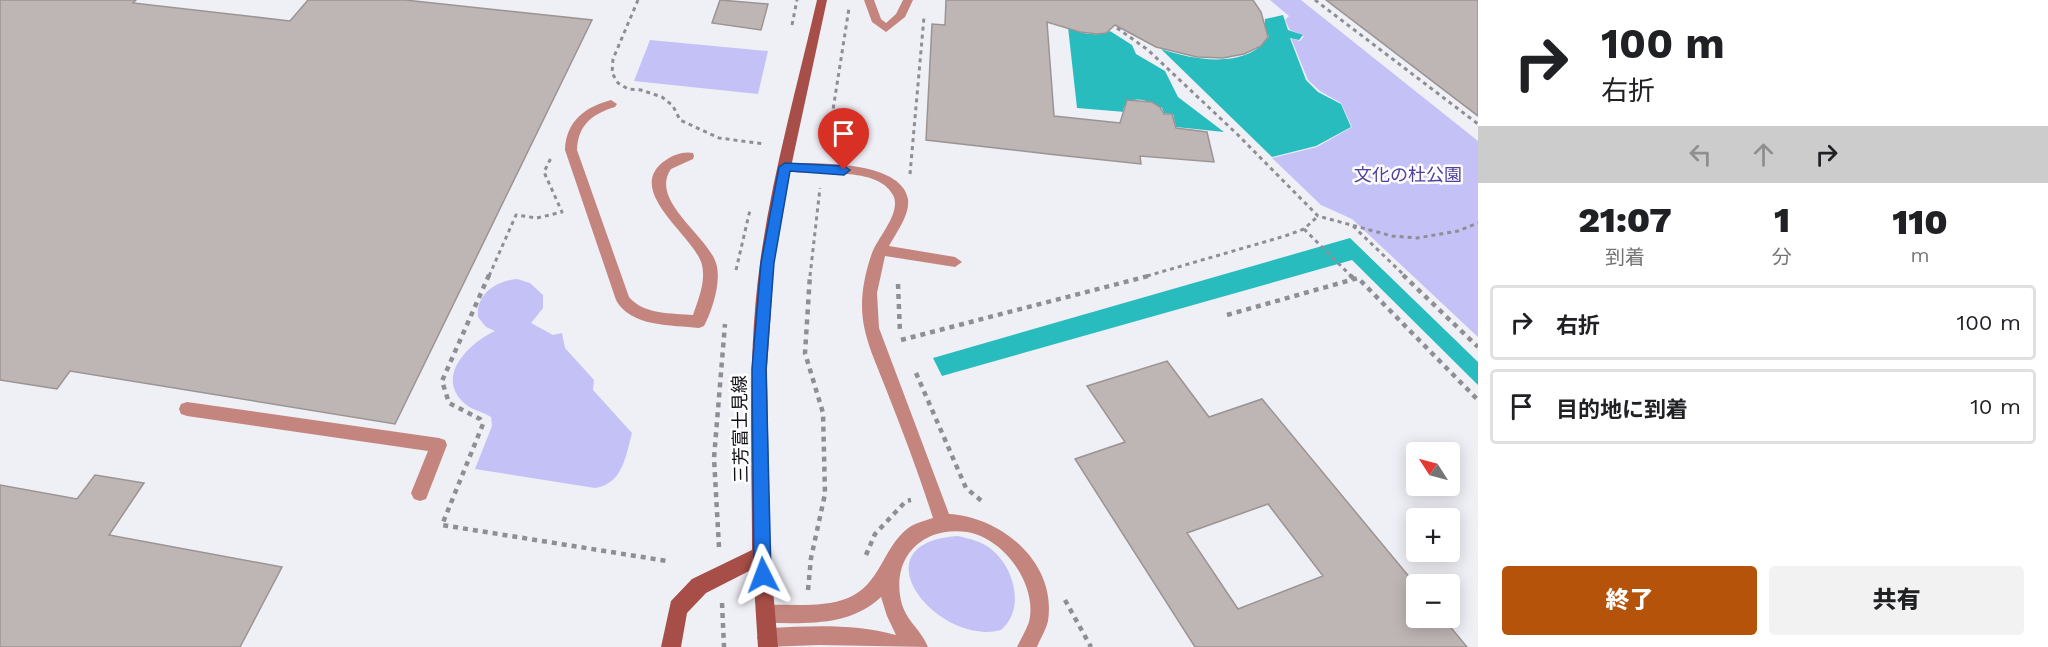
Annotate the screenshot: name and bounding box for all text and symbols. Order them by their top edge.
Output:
text: 100 m [1601,19,1725,68]
icon: right [1502,24,1580,102]
text: 右折 [1601,75,1655,107]
pin [818,108,869,170]
icon: arrive [827,117,860,150]
icon: left [1684,138,1717,171]
icon: ahead [1747,138,1780,171]
icon: right [1810,138,1843,171]
park label: 文化の杜公園 [1354,164,1462,185]
text: 21:07 [1578,199,1672,241]
text: 1 [1774,199,1790,241]
text: 110 [1892,201,1948,243]
text: m [1910,243,1930,267]
text: 到着 [1605,245,1645,269]
text: 分 [1772,245,1792,269]
icon: right [1505,306,1538,339]
text: 100 m [1957,310,2021,335]
text: 右折 [1556,313,1600,338]
street label: 三芳富士見線 [729,375,751,483]
icon: arrive [1505,390,1538,423]
text: 10 m [1970,394,2021,419]
text: 目的地に到着 [1556,397,1688,422]
north arrow [1406,442,1460,496]
map controls [1406,442,1460,628]
button: + [1406,508,1460,562]
position arrow [731,543,795,607]
button: 終了 [1502,566,1757,635]
button: 共有 [1769,566,2024,635]
button: − [1406,574,1460,628]

